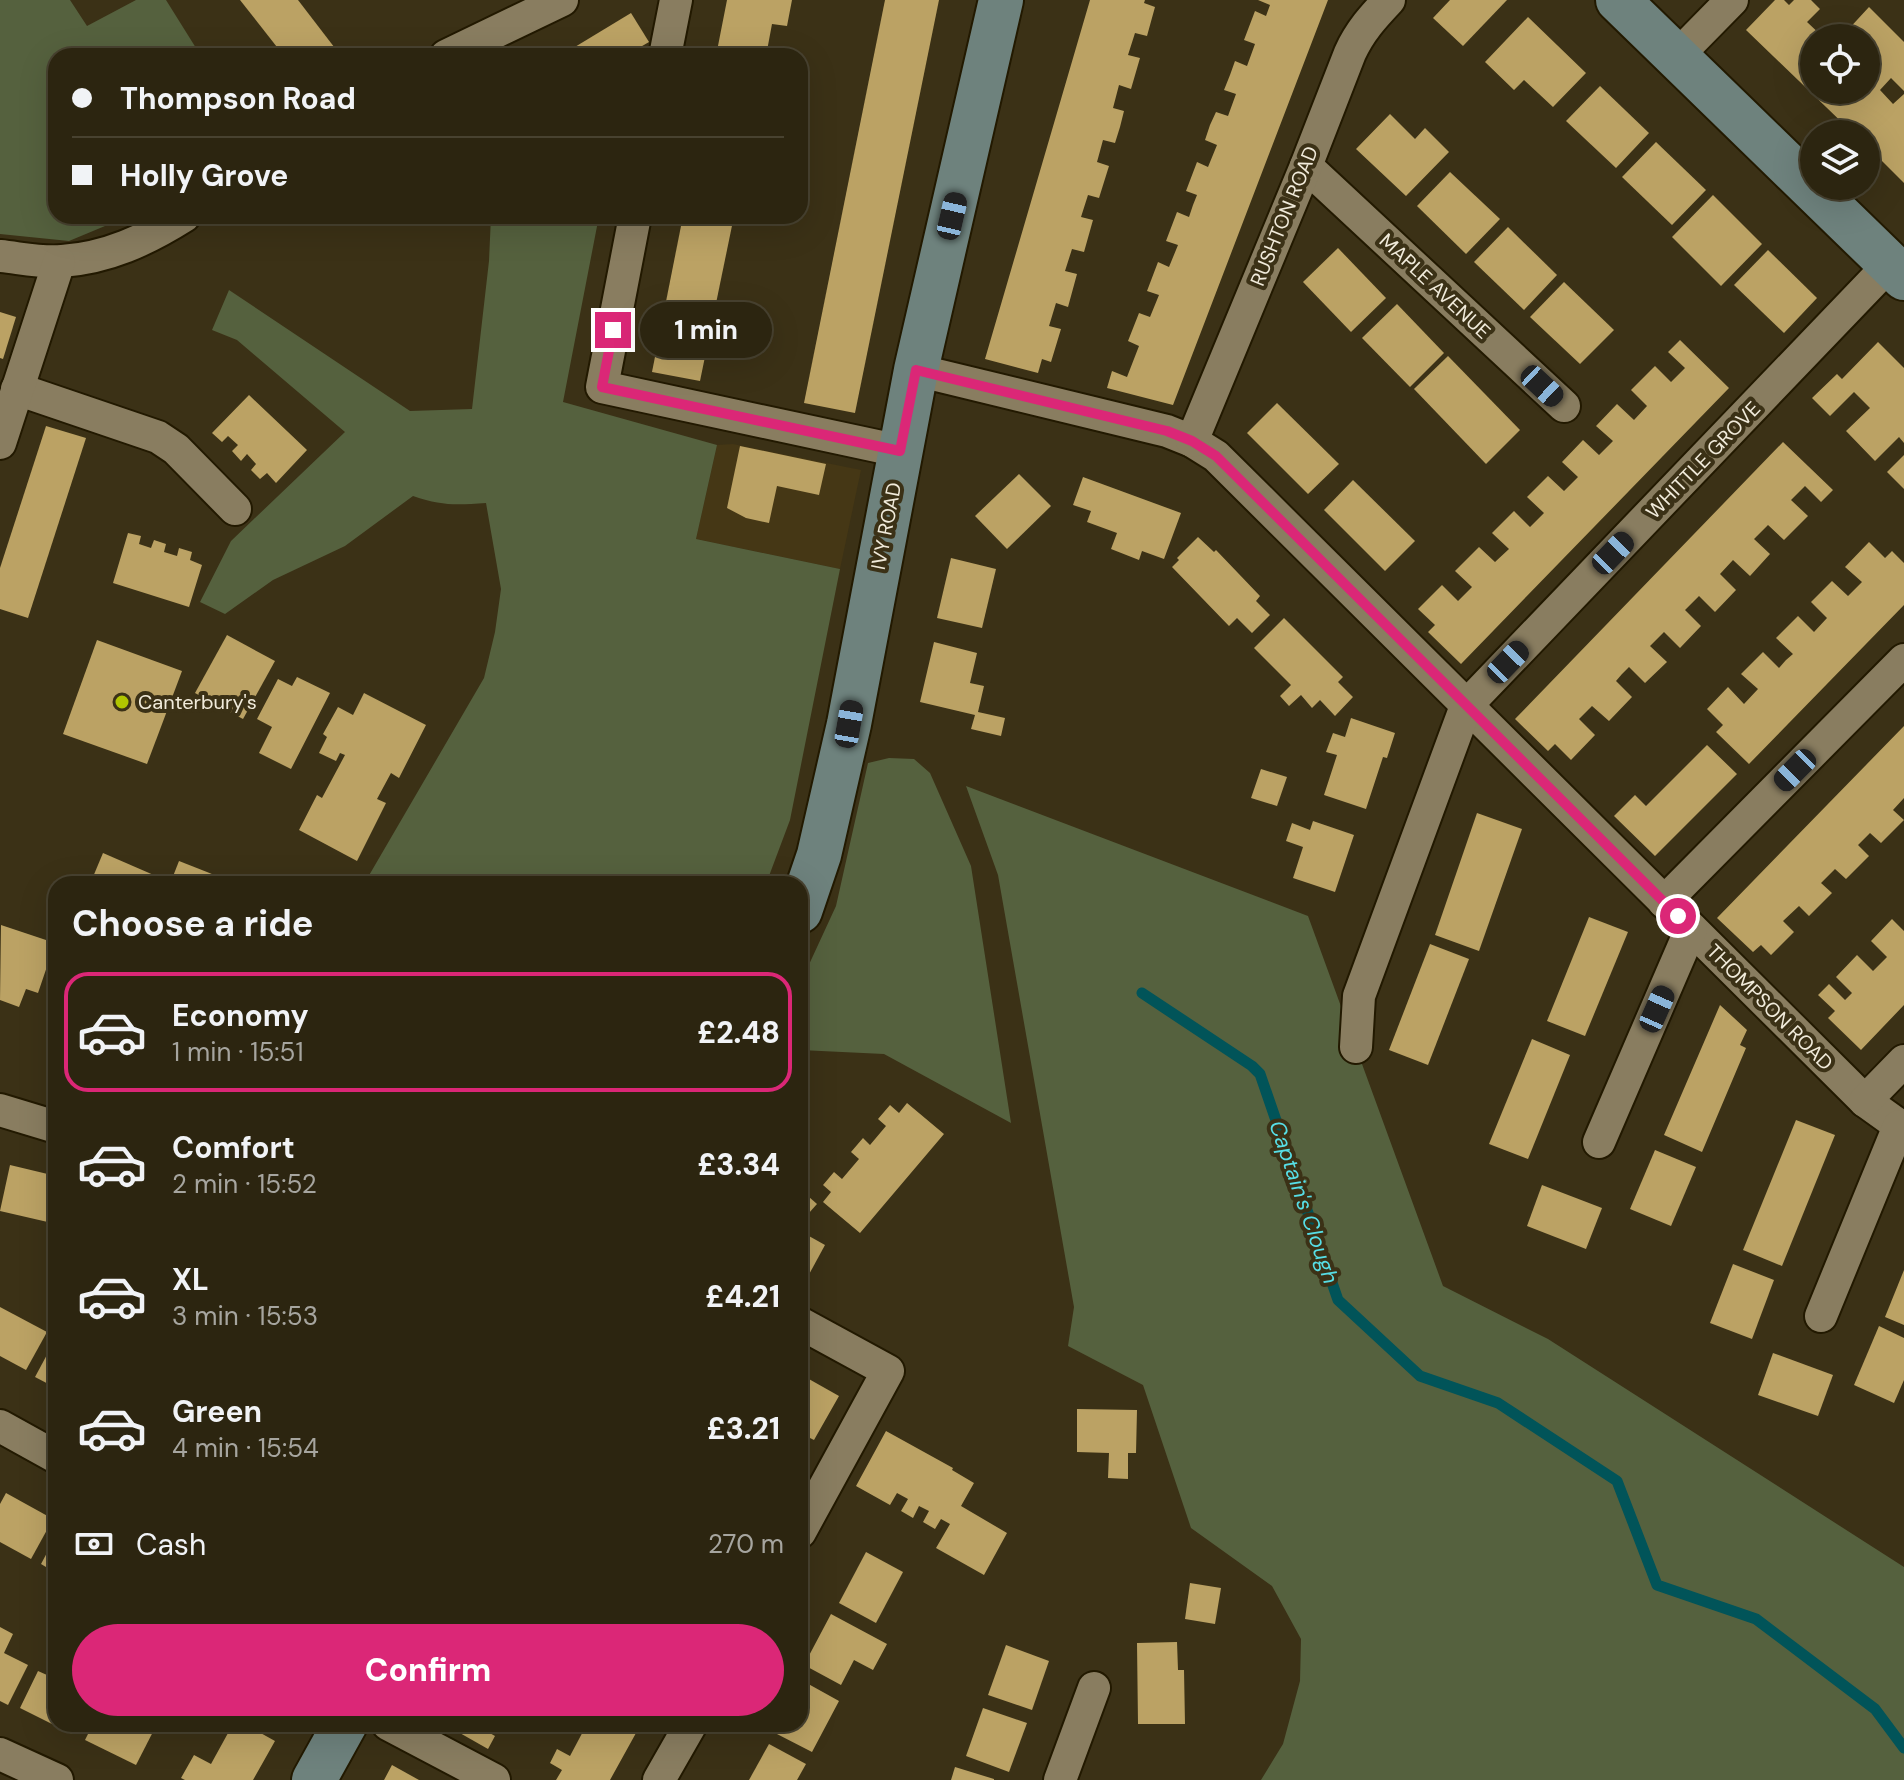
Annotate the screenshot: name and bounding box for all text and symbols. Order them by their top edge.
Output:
map controls [1800,24,1880,200]
button: locate [1800,24,1880,104]
text: Thompson Road [120,79,356,118]
button: layers [1800,120,1880,200]
street label: RUSHTON ROAD [1244,142,1324,290]
text: Holly Grove [120,156,288,195]
car [935,190,969,242]
street label: MAPLE AVENUE [1374,228,1496,344]
callout: 1 min [641,302,773,358]
route end [595,312,631,348]
text: 1 min [674,313,738,347]
car [1516,361,1568,411]
street label: WHITTLE GROVE [1640,396,1766,524]
street label: IVY ROAD [865,480,907,572]
car [1588,527,1638,579]
car [1483,636,1533,688]
place label: Canterbury's [138,689,257,715]
marker: Canterbury's [113,693,131,711]
car [833,698,865,750]
car [1770,745,1820,795]
route start [1660,898,1696,934]
text: Choose a ride [72,900,313,947]
street label: THOMPSON ROAD [1701,938,1839,1076]
car [1636,982,1678,1036]
icon: car [76,996,148,1068]
text: Economy [172,996,309,1035]
text: £2.48 [697,1013,780,1052]
text: 1 min · 15:51 [172,1035,304,1069]
water label: Captain's Clough [1262,1117,1346,1287]
icon: car [76,1128,148,1200]
text: Comfort [172,1128,295,1167]
text: £3.34 [697,1145,780,1184]
text: 2 min · 15:52 [172,1167,317,1201]
icon: car [76,1260,148,1332]
text: XL [172,1260,209,1299]
text: £4.21 [705,1277,780,1316]
text: 3 min · 15:53 [172,1299,318,1333]
icon: car [76,1392,148,1464]
text: Green [172,1392,262,1431]
text: £3.21 [707,1409,780,1448]
text: 4 min · 15:54 [172,1431,319,1465]
icon: cash [72,1522,116,1566]
text: Cash [136,1525,206,1564]
text: 270 m [708,1527,784,1561]
button: Confirm [72,1624,784,1716]

